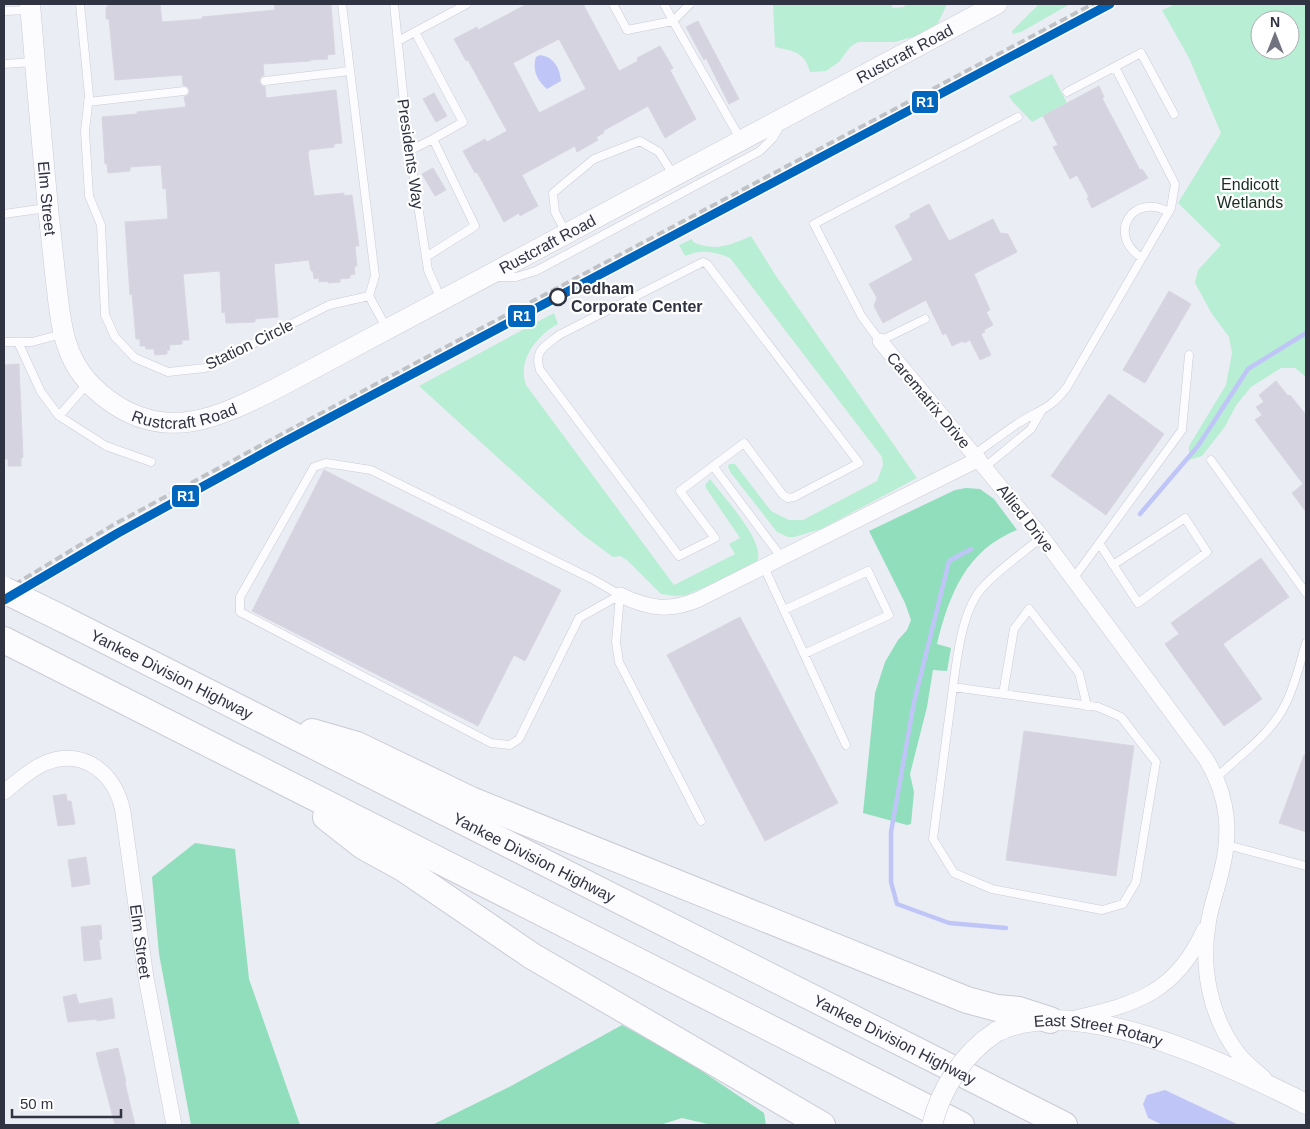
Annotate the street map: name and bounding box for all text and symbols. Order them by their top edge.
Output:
north arrow [1250,10,1300,60]
text: N [1270,14,1280,30]
street label: Rustcraft Road [854,21,956,86]
line badge: R1 [911,90,939,114]
text: R1 [916,94,934,110]
street label: Presidents Way [394,98,427,210]
street label: Elm Street [35,160,59,237]
park label: Endicott Wetlands [1217,176,1283,211]
street label: Rustcraft Road [496,212,599,277]
place label: Dedham Corporate Center [571,280,703,315]
marker: Dedham Corporate Center [549,288,567,306]
line badge: R1 [507,304,536,328]
text: R1 [513,308,531,324]
street label: Station Circle [203,316,296,373]
street label: Carematrix Drive [884,349,974,452]
street label: Rustcraft Road [130,400,239,432]
street label: Allied Drive [994,481,1057,555]
line badge: R1 [171,484,200,508]
text: R1 [177,488,195,504]
street label: Yankee Division Highway [88,626,256,723]
street label: Yankee Division Highway [450,810,618,906]
street label: Elm Street [127,903,154,980]
street label: Yankee Division Highway [811,992,978,1088]
street label: East Street Rotary [1033,1012,1165,1050]
scale bar [12,1086,121,1118]
text: 50 m [20,1095,53,1112]

